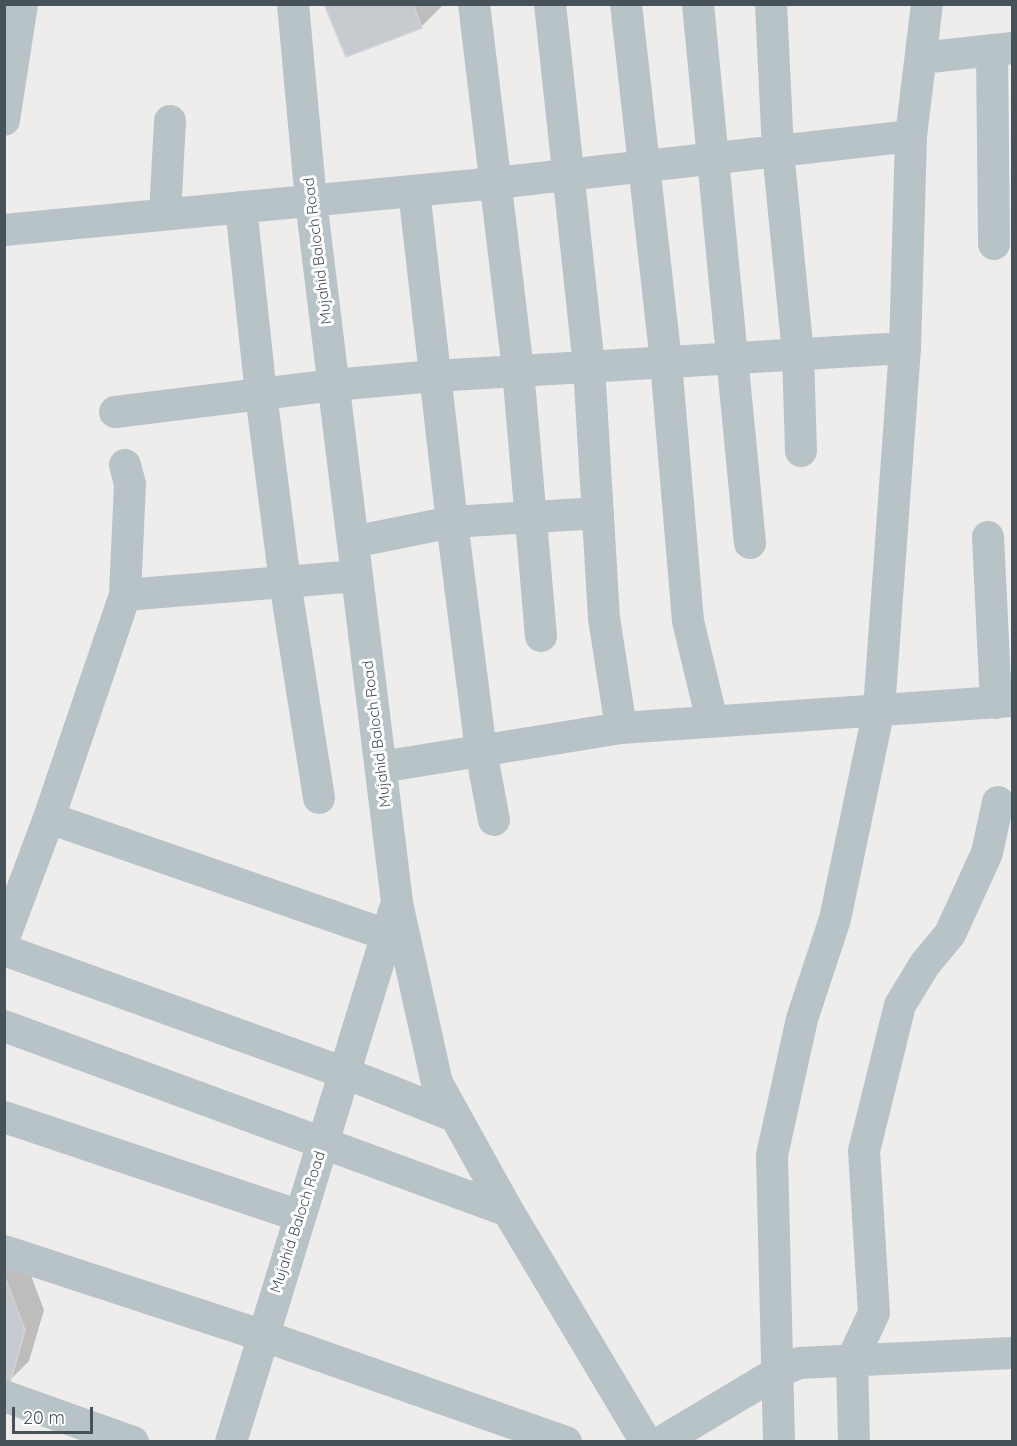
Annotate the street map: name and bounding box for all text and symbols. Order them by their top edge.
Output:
street label: Mujahid Baloch Road [300,177,336,325]
street label: Mujahid Baloch Road [359,660,395,808]
street label: Mujahid Baloch Road [267,1149,329,1295]
scale bar [15,1395,96,1433]
text: 20 m [23,1406,65,1429]

